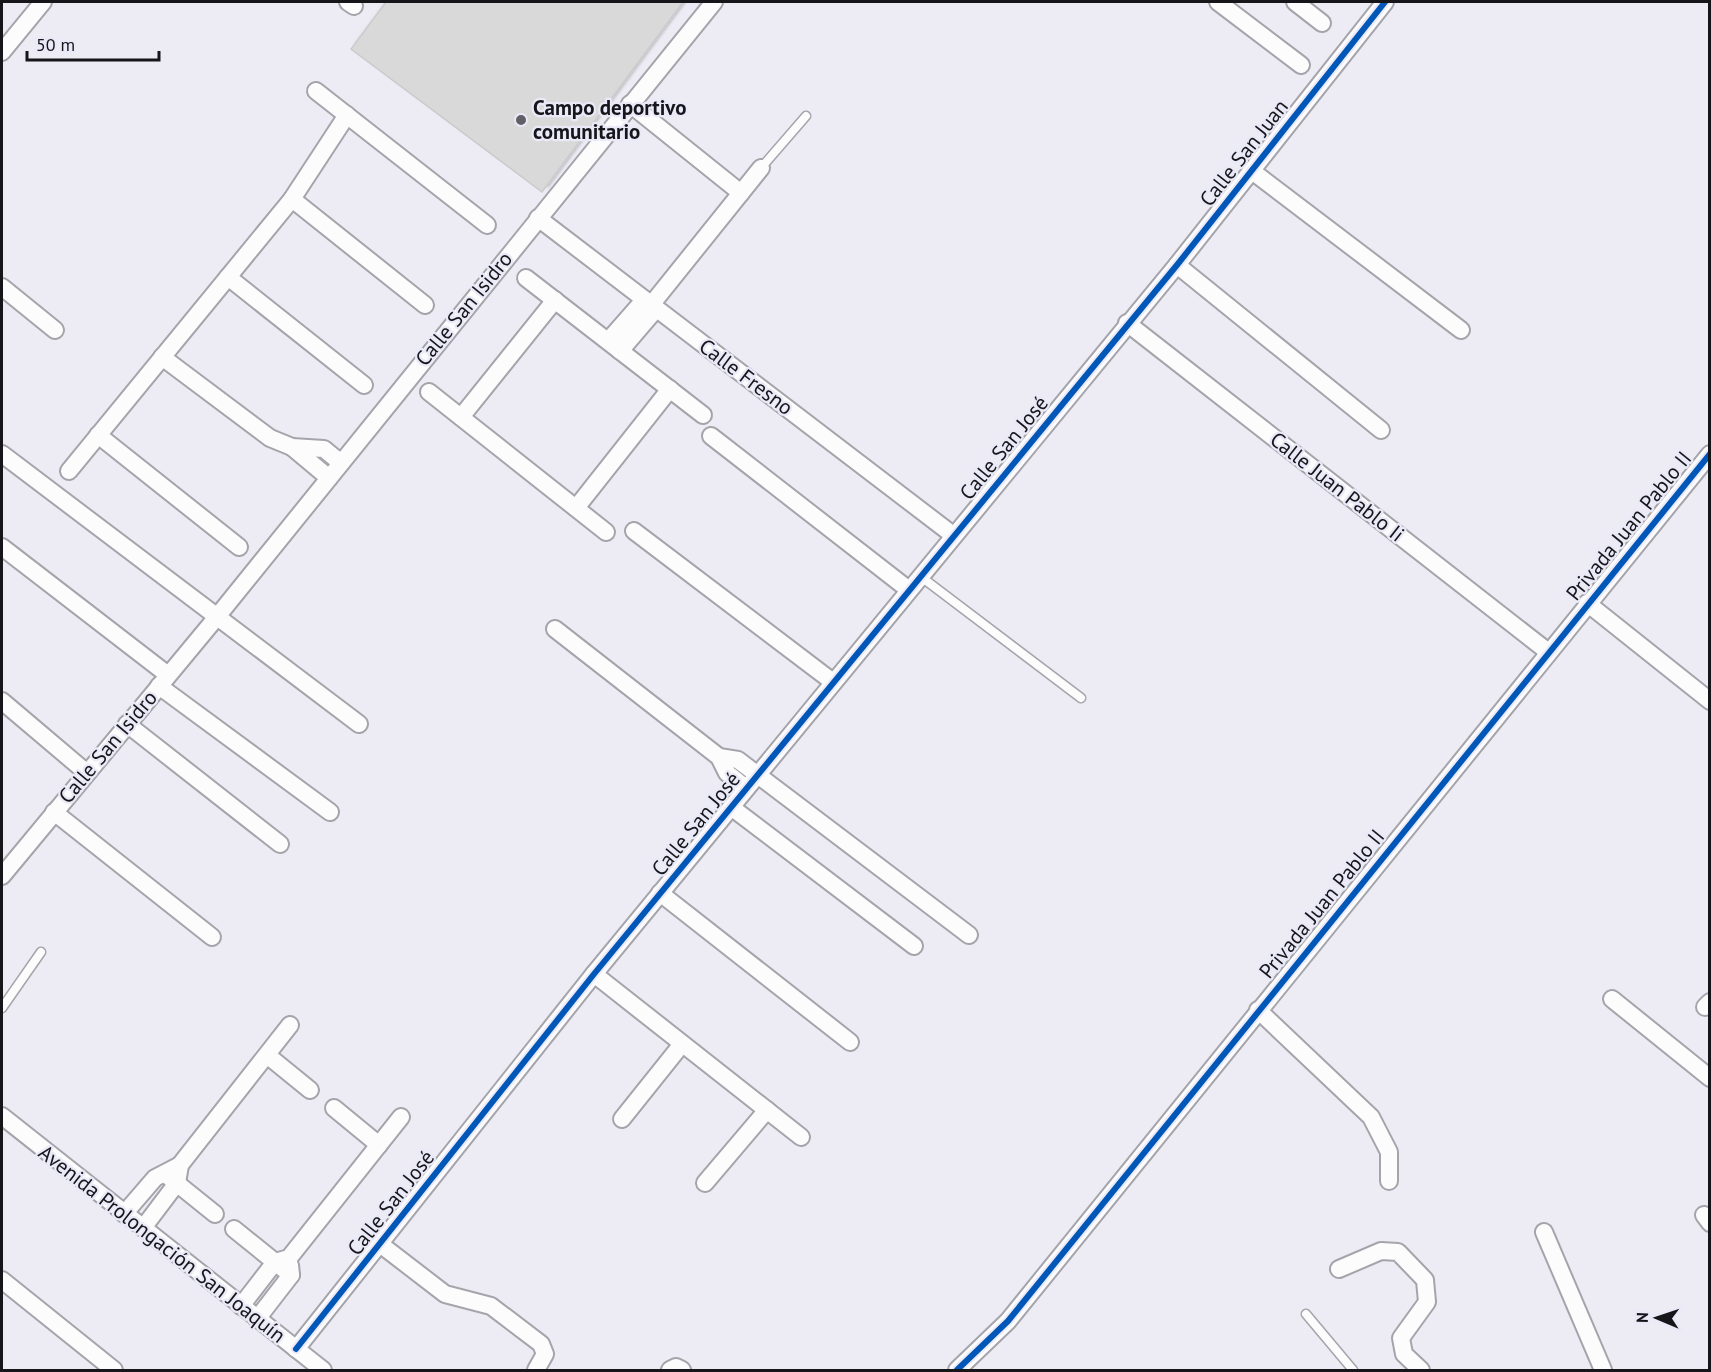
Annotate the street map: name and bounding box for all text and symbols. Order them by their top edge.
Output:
scale bar [27,24,159,62]
text: 50 m [36,33,75,56]
place label: Campo deportivo comunitario [533,94,687,145]
street label: Calle San Juan [1193,94,1294,212]
marker: Campo deportivo comunitario [514,113,528,127]
street label: Calle San Isidro [409,246,518,371]
street label: Calle Fresno [694,332,799,421]
street label: Calle San José [953,390,1054,505]
street label: Calle Juan Pablo Ii [1265,426,1410,547]
street label: Privada Juan Pablo II [1560,445,1697,606]
street label: Calle San Isidro [52,685,163,809]
street label: Calle San José [645,766,746,881]
street label: Privada Juan Pablo II [1253,823,1390,984]
street label: Avenida Prolongación San Joaquín [33,1139,291,1348]
street label: Calle San José [341,1145,440,1261]
north arrow [1627,1288,1687,1348]
text: N [1632,1312,1652,1323]

